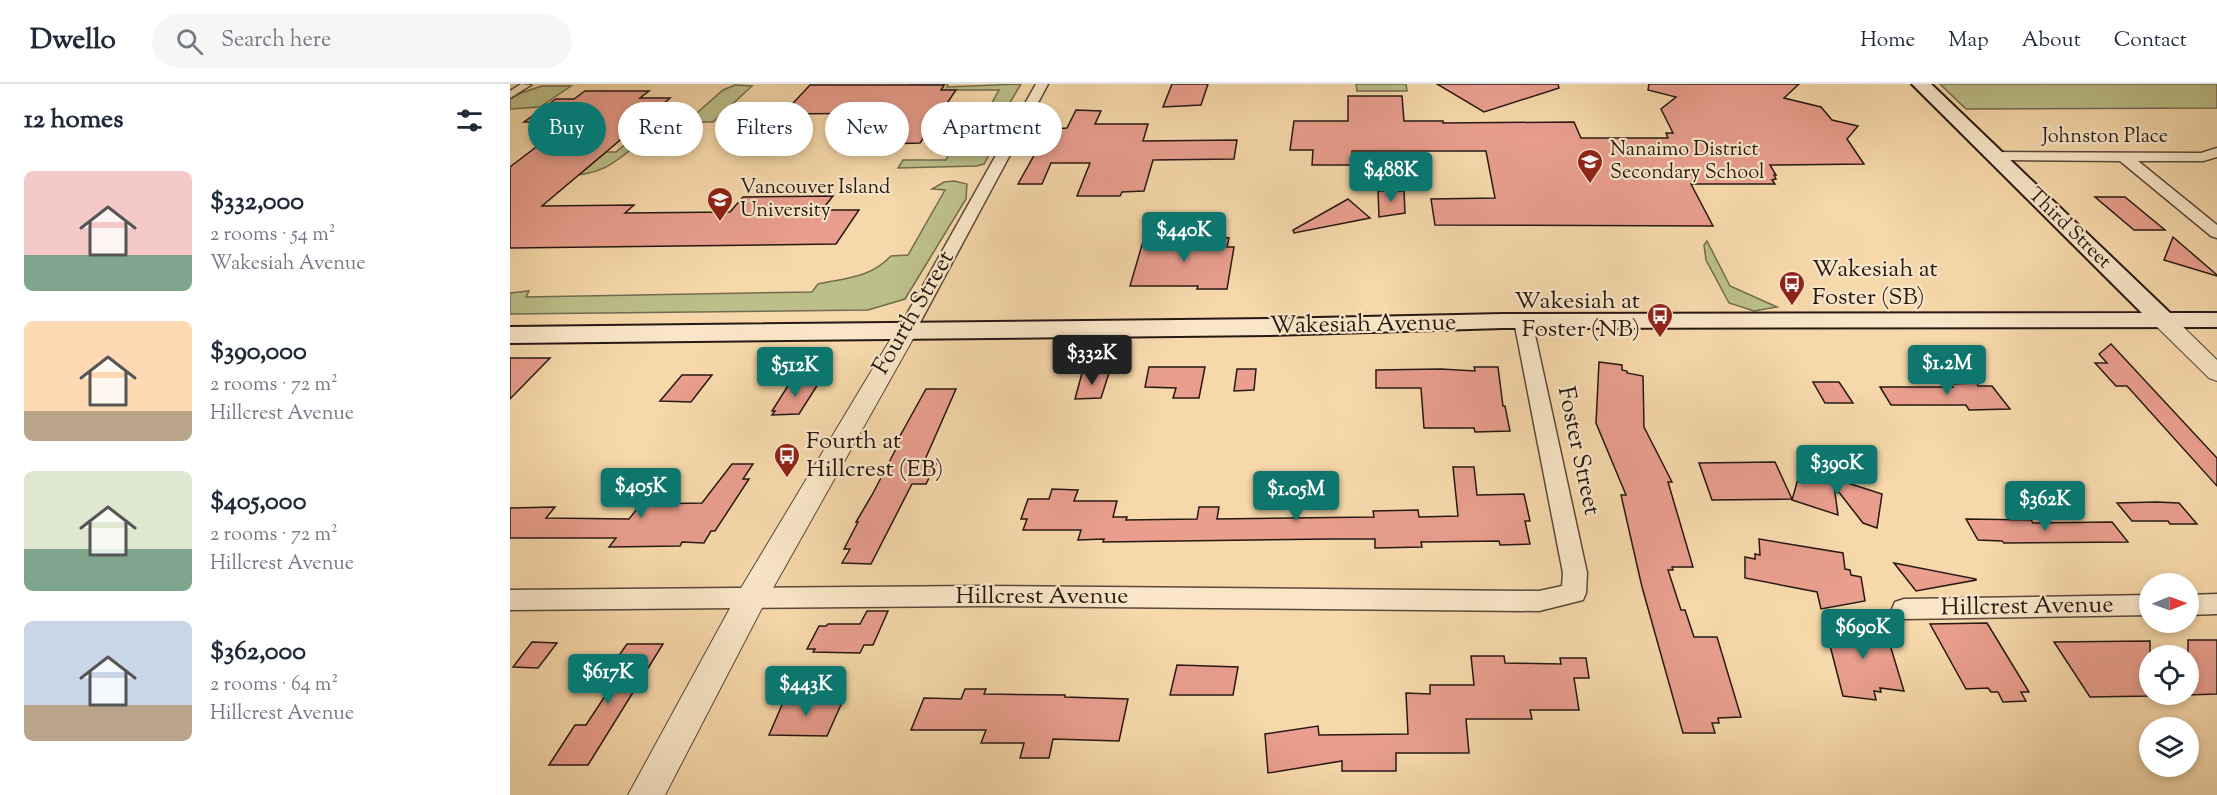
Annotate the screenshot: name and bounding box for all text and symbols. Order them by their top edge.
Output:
search box [152,14,572,68]
text: Dwello [30,21,116,61]
icon: search [173,25,206,58]
text: Search here [221,25,331,57]
text: Home [1860,26,1915,56]
text: Map [1948,26,1989,56]
text: About [2022,26,2081,56]
text: Contact [2114,26,2187,56]
text: 12 homes [24,102,123,139]
chip: Buy [528,102,606,156]
chip: Rent [618,102,703,156]
chip: Filters [715,102,813,156]
chip: New [825,102,909,156]
chip: Apartment [921,102,1062,156]
icon: filters [453,104,486,137]
street label: Johnston Place [2041,123,2168,152]
place label: Nanaimo District Secondary School [1610,136,1765,188]
school or university icon: Nanaimo District Secondary School [1575,147,1605,185]
pin: $488K [1349,152,1433,203]
text: $488K [1363,157,1419,186]
place label: Vancouver Island University [740,174,890,226]
street label: Third Street [2021,182,2117,276]
text: $332,000 [210,184,304,221]
school or university icon: Vancouver Island University [705,185,735,223]
icon: home [72,195,144,267]
pin: $440K [1142,212,1226,263]
text: $440K [1156,217,1212,246]
text: 2 rooms · 54 m² [210,221,335,250]
street label: Fourth Street [865,245,963,381]
text: Wakesiah Avenue [210,250,366,279]
place label: Wakesiah at Foster (SB) [1812,253,1938,315]
bus stop icon: Wakesiah at Foster (SB) [1777,269,1807,307]
place label: Wakesiah at Foster (NB) [1514,285,1640,347]
bus stop icon: Wakesiah at Foster (NB) [1645,301,1675,339]
street label: Wakesiah Avenue [1269,306,1457,344]
text: $390,000 [210,334,307,371]
pin: $332K [1050,335,1134,386]
text: $332K [1067,340,1117,369]
icon: home [72,345,144,417]
pin: $1.2M [1905,345,1989,396]
pin: $512K [753,347,837,398]
text: $1.2M [1922,350,1972,379]
text: $512K [771,352,819,381]
text: 2 rooms · 72 m² [210,371,338,400]
street label: Foster Street [1548,383,1608,519]
text: Hillcrest Avenue [210,400,354,429]
place label: Fourth at Hillcrest (EB) [806,425,943,487]
bus stop icon: Fourth at Hillcrest (EB) [772,441,802,479]
pin: $390K [1795,445,1879,496]
text: $390K [1810,450,1864,479]
pin: $405K [599,468,683,519]
pin: $1.05M [1247,471,1345,522]
text: $405K [615,473,667,502]
text: $1.05M [1267,476,1325,505]
pin: $362K [2003,481,2087,532]
text: $405,000 [210,484,306,521]
text: $362K [2019,486,2071,515]
icon: home [72,495,144,567]
text: 2 rooms · 72 m² [210,521,338,550]
text: Hillcrest Avenue [210,550,354,579]
north arrow [2139,573,2199,633]
map controls [2139,573,2199,777]
street label: Hillcrest Avenue [956,580,1128,614]
street label: Hillcrest Avenue [1940,588,2114,626]
pin: $690K [1821,609,1905,660]
text: $690K [1835,614,1891,643]
text: $362,000 [210,634,306,671]
icon: home [72,645,144,717]
button: locate [2139,645,2199,705]
pin: $617K [566,654,650,705]
text: $617K [582,659,634,688]
pin: $443K [764,666,848,717]
text: 2 rooms · 64 m² [210,671,338,700]
text: $443K [779,671,833,700]
text: Hillcrest Avenue [210,700,354,729]
button: layers [2139,717,2199,777]

